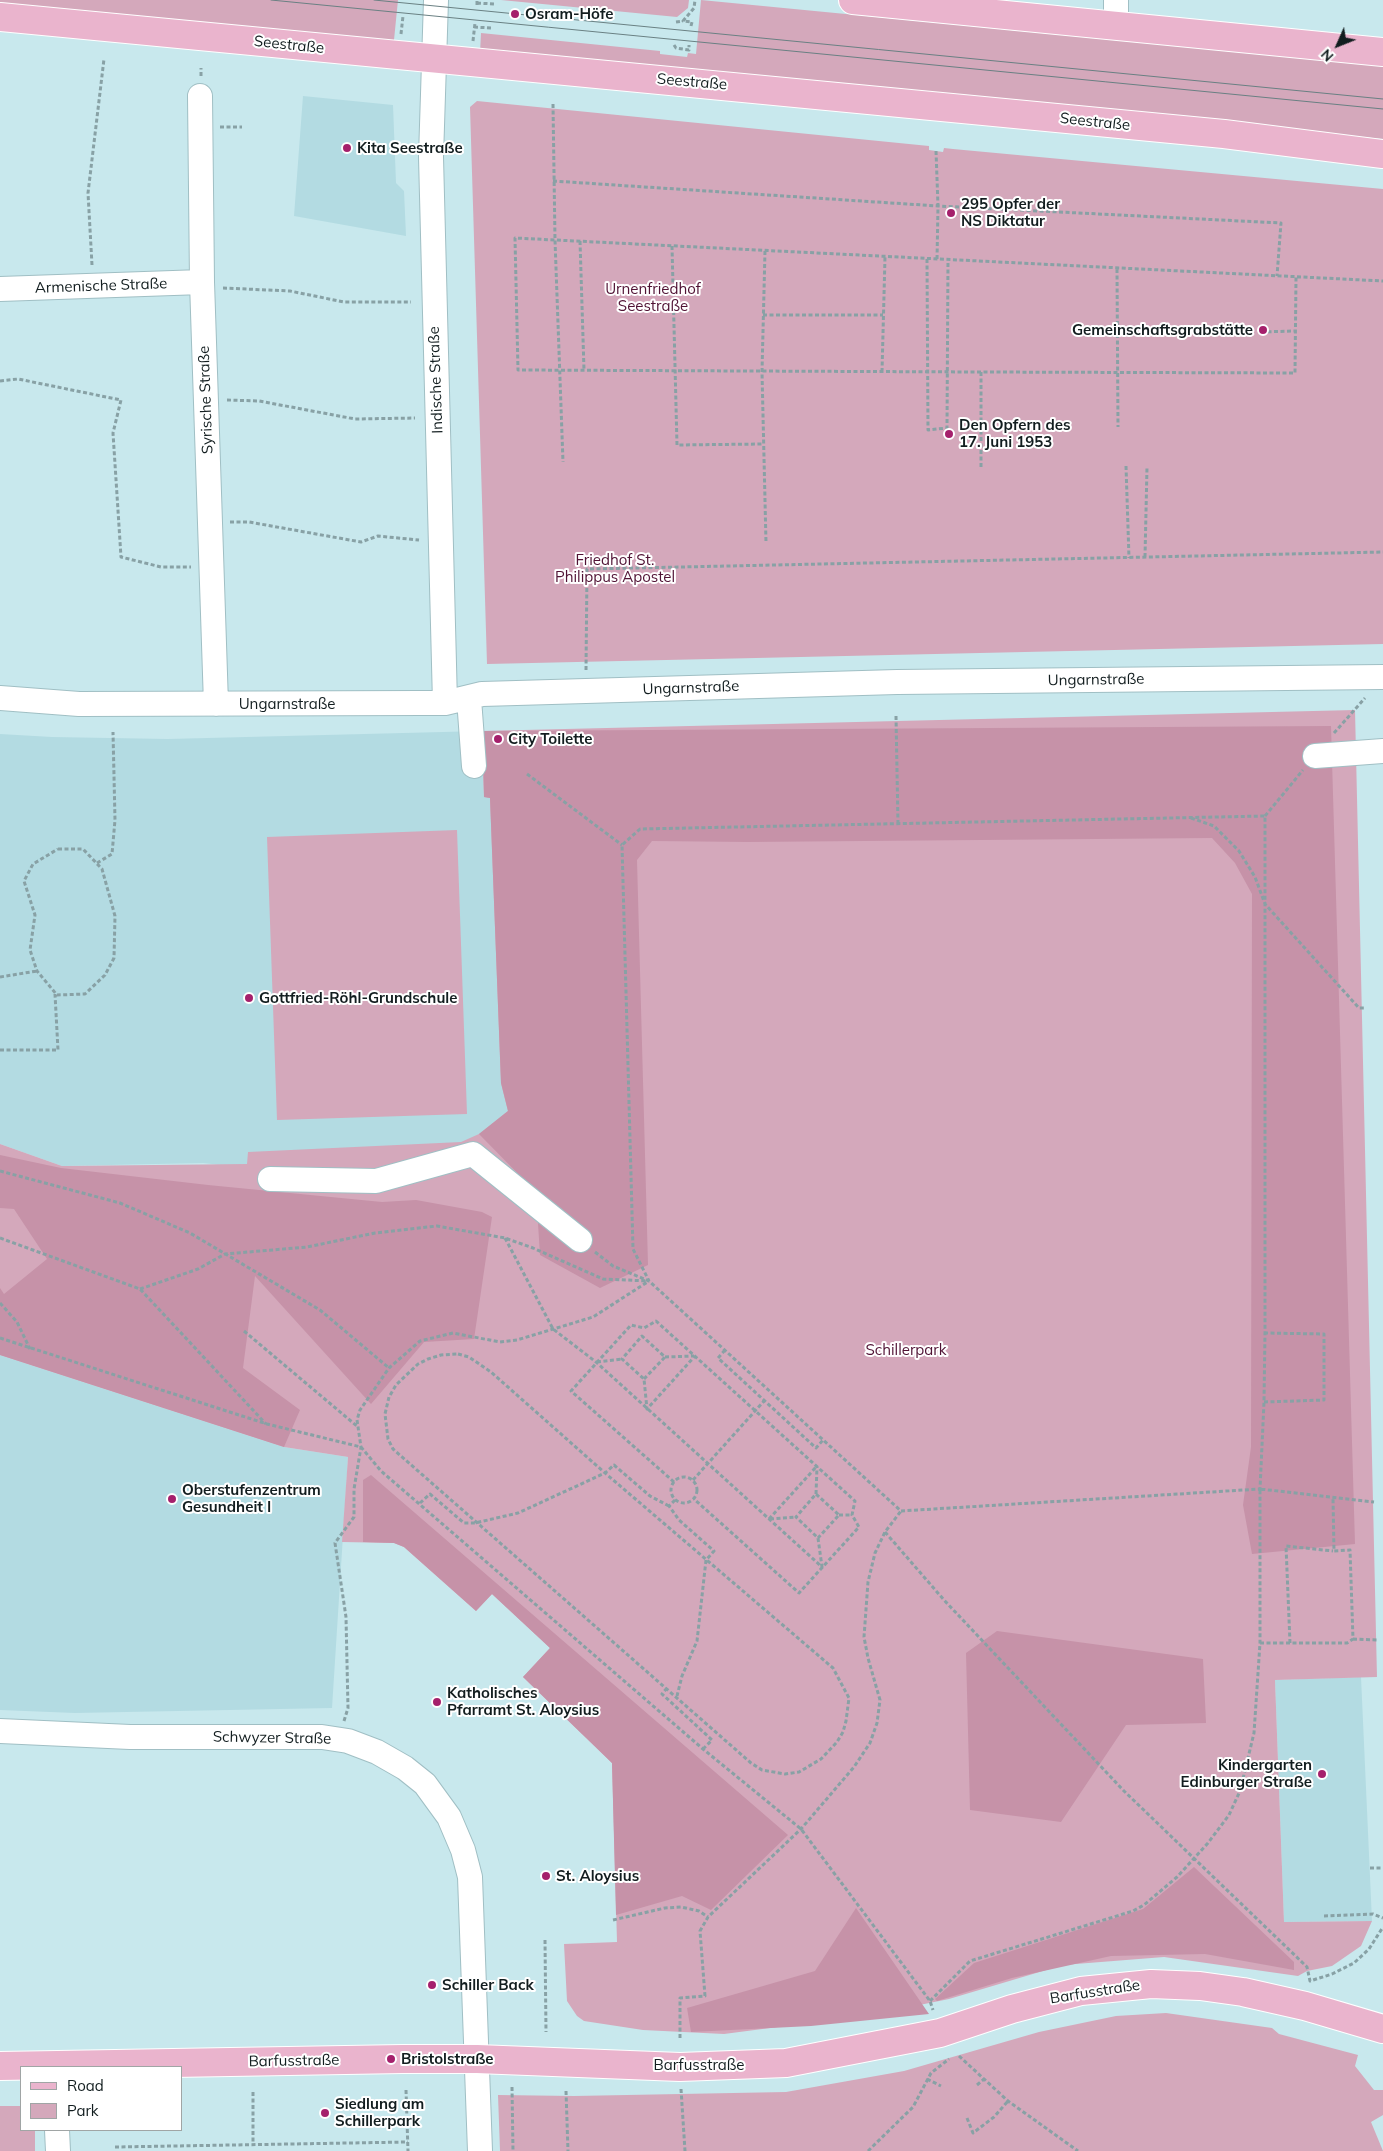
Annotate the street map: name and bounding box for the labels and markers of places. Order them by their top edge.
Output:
place label: Osram-Höfe [525,5,613,23]
marker: Osram-Höfe [509,8,521,20]
place label: Kita Seestraße [357,139,463,157]
marker: Kita Seestraße [341,142,353,154]
place label: 295 Opfer der NS Diktatur [961,195,1060,230]
marker: 295 Opfer der NS Diktatur [945,207,957,219]
place label: Gemeinschaftsgrabstätte [1072,321,1253,339]
marker: Gemeinschaftsgrabstätte [1257,324,1269,336]
place label: Den Opfern des 17. Juni 1953 [959,416,1070,451]
marker: Den Opfern des 17. Juni 1953 [943,428,955,440]
place label: City Toilette [508,730,592,748]
marker: City Toilette [492,733,504,745]
place label: Gottfried-Röhl-Grundschule [259,989,457,1007]
marker: Gottfried-Röhl-Grundschule [243,992,255,1004]
place label: Oberstufenzentrum Gesundheit I [182,1481,321,1516]
marker: Oberstufenzentrum Gesundheit I [166,1493,178,1505]
place label: Katholisches Pfarramt St. Aloysius [447,1684,599,1719]
marker: Katholisches Pfarramt St. Aloysius [431,1696,443,1708]
place label: Kindergarten Edinburger Straße [1181,1756,1312,1791]
marker: Kindergarten Edinburger Straße [1316,1768,1328,1780]
place label: St. Aloysius [556,1867,639,1885]
marker: St. Aloysius [540,1870,552,1882]
place label: Schiller Back [442,1976,534,1994]
marker: Schiller Back [426,1979,438,1991]
place label: Bristolstraße [401,2050,494,2068]
marker: Bristolstraße [385,2053,397,2065]
place label: Siedlung am Schillerpark [335,2095,424,2130]
marker: Siedlung am Schillerpark [319,2107,331,2119]

